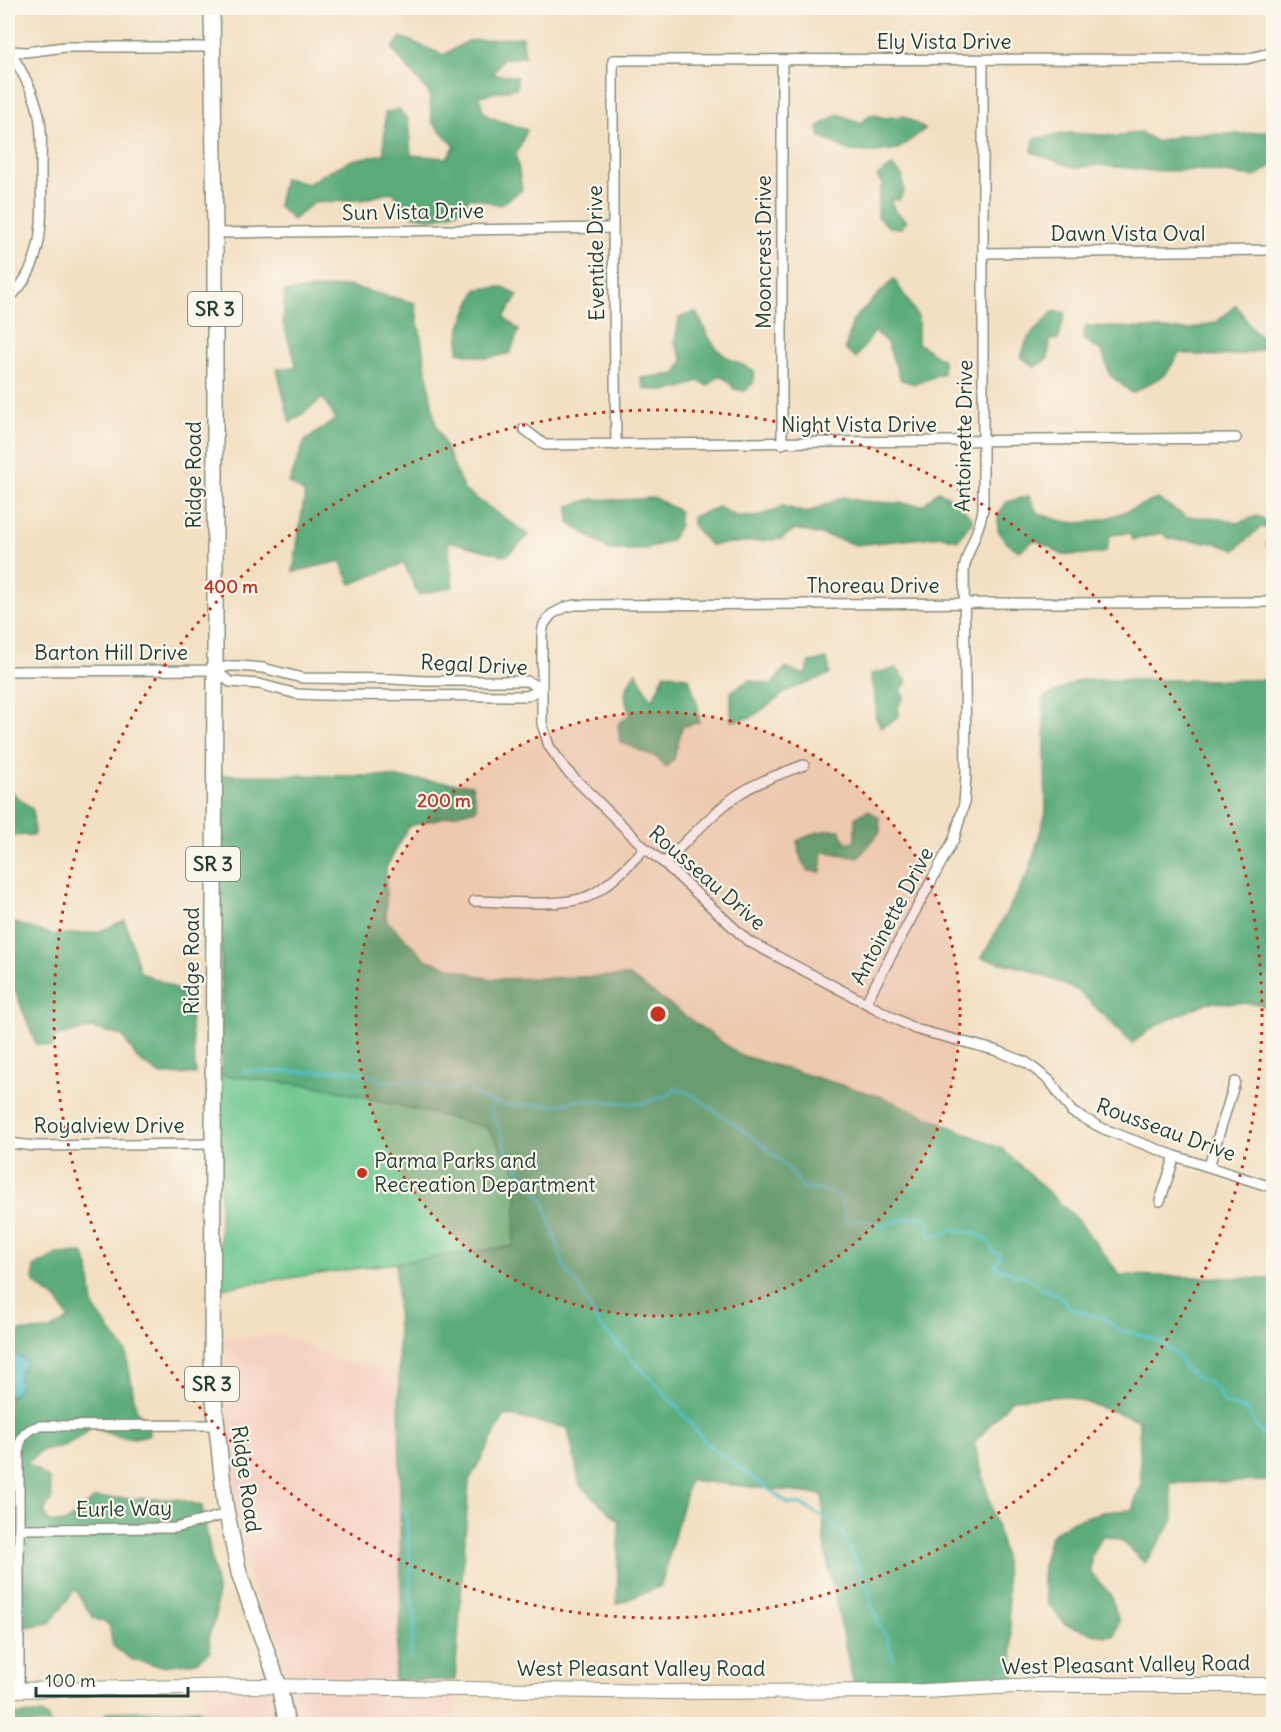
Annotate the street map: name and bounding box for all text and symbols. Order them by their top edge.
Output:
street label: Ely Vista Drive [876,28,1012,55]
street label: Mooncrest Drive [750,175,777,329]
street label: Eventide Drive [581,185,610,321]
street label: Sun Vista Drive [342,197,484,226]
street label: Dawn Vista Oval [1050,220,1206,247]
road number: SR 3 [188,292,242,326]
street label: Antoinette Drive [949,360,978,512]
street label: Night Vista Drive [781,411,937,438]
street label: Ridge Road [180,421,207,529]
street label: Thoreau Drive [807,572,939,599]
text: 400 m [204,575,258,598]
street label: Barton Hill Drive [34,639,188,666]
street label: Regal Drive [420,648,528,681]
text: 200 m [417,789,471,812]
street label: Rousseau Drive [643,819,771,936]
street label: Antoinette Drive [844,842,939,989]
road number: SR 3 [186,847,240,881]
street label: Ridge Road [178,907,205,1015]
centre of rings [648,1004,668,1024]
street label: Rousseau Drive [1093,1092,1240,1167]
street label: Royalview Drive [34,1112,185,1139]
place label: Parma Parks and Recreation Department [374,1147,596,1198]
marker: Parma Parks and Recreation Department [355,1166,369,1180]
road number: SR 3 [185,1367,239,1401]
street label: Ridge Road [226,1424,267,1534]
street label: Eurle Way [76,1494,172,1523]
street label: West Pleasant Valley Road [1001,1649,1251,1680]
street label: West Pleasant Valley Road [517,1655,765,1682]
scale bar [36,1660,188,1698]
text: 100 m [45,1669,96,1692]

